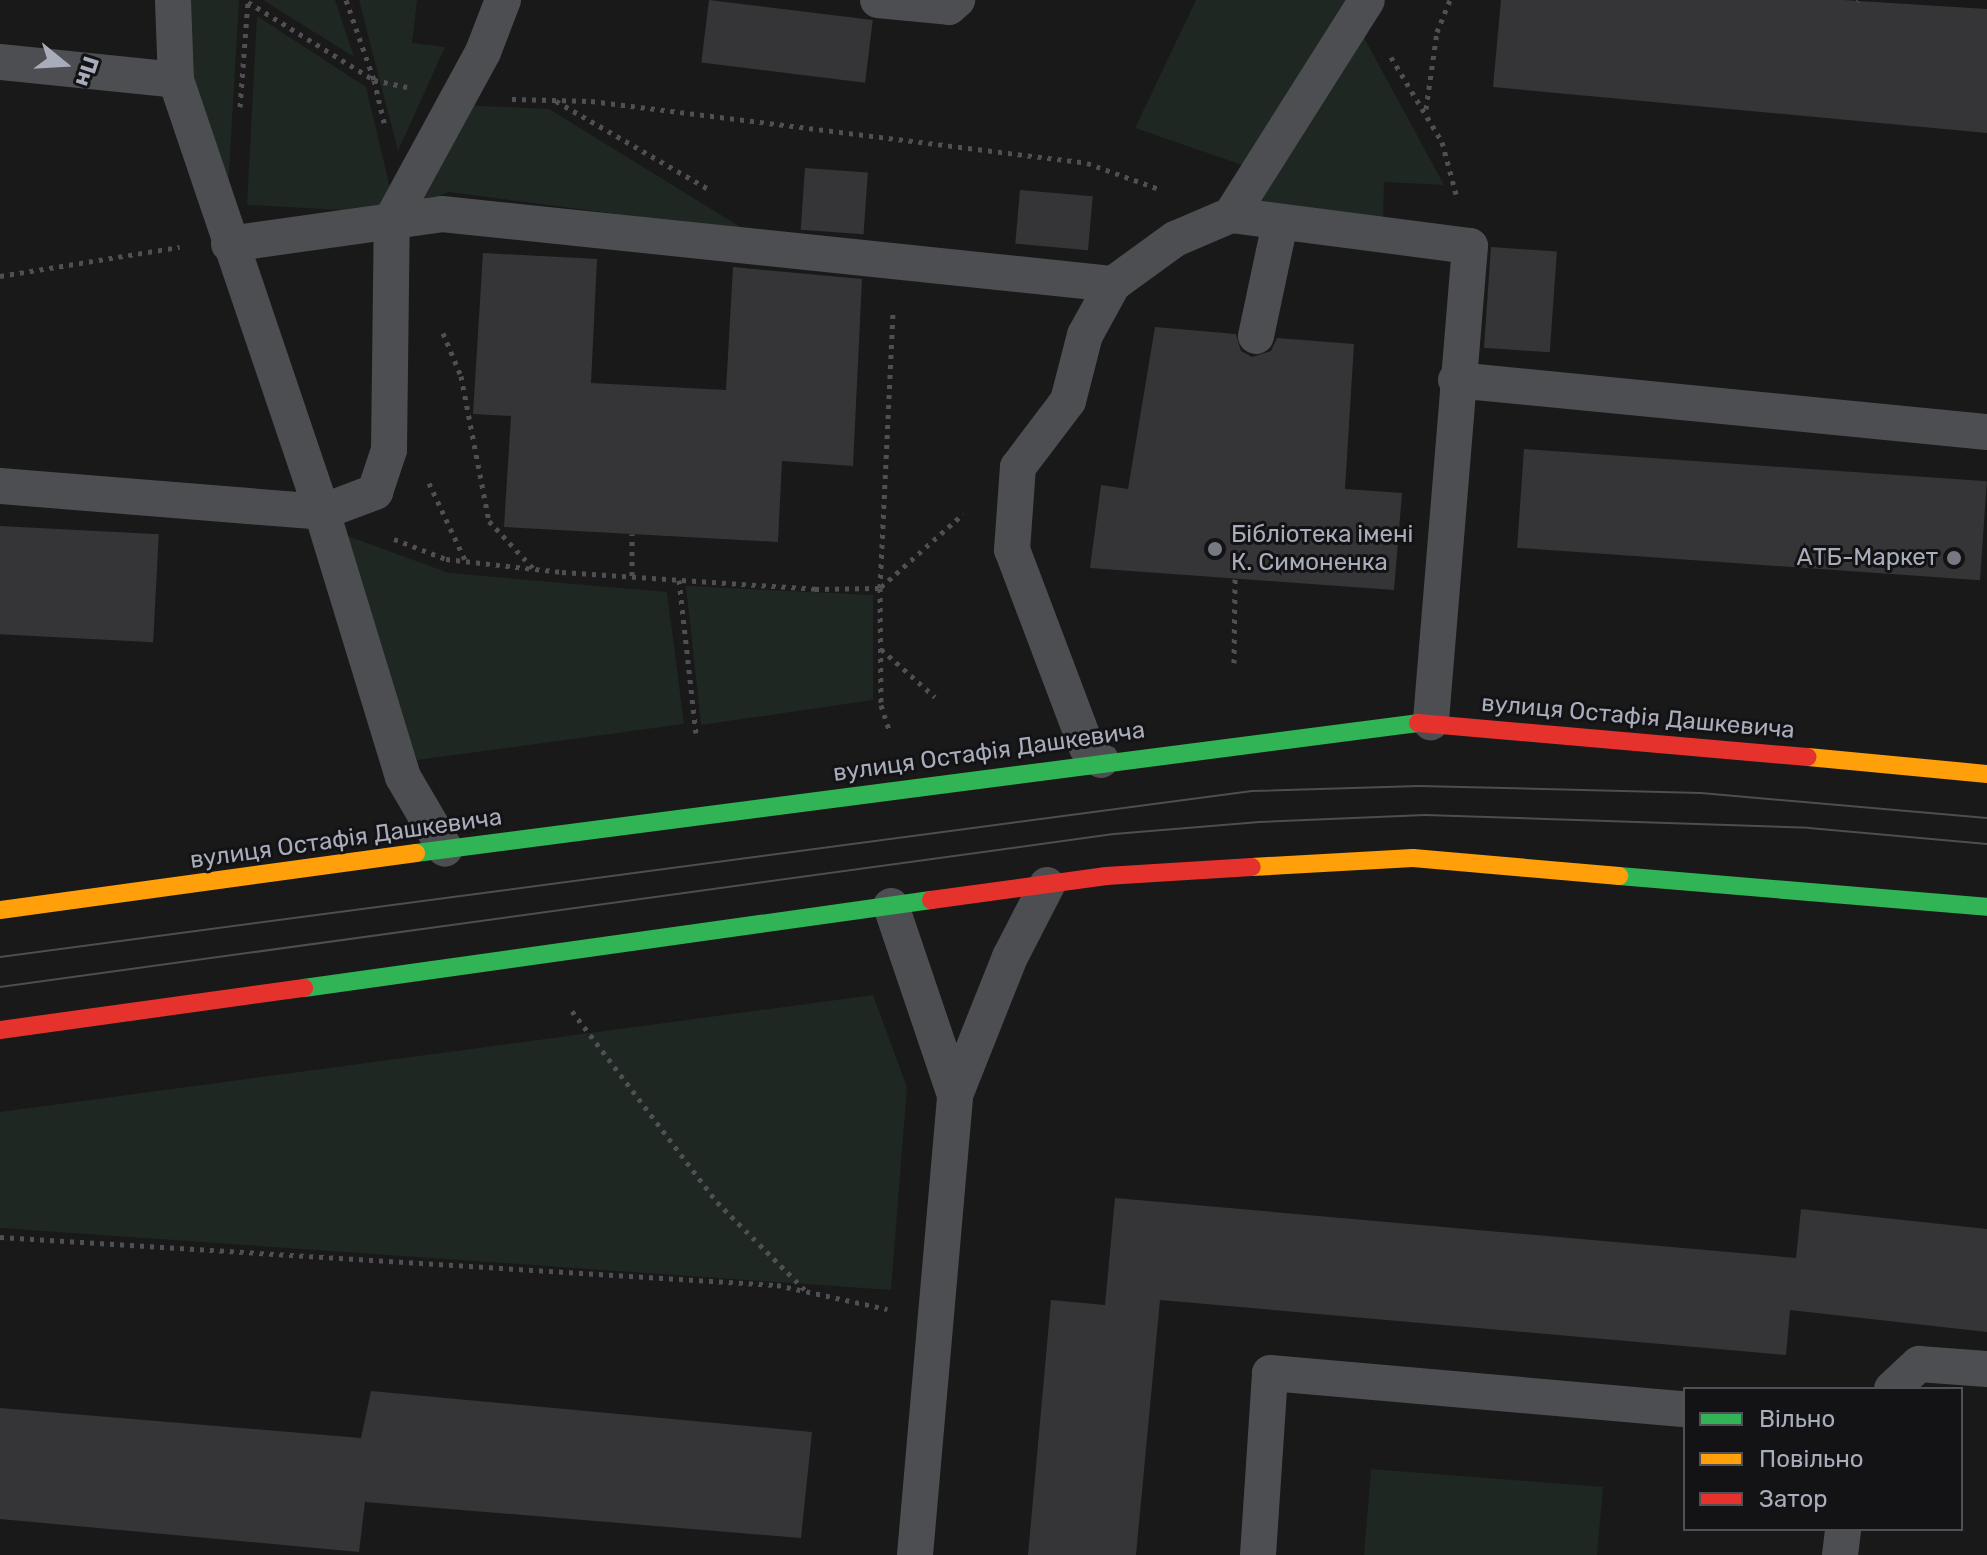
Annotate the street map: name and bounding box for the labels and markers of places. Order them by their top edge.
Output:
place label: Бібліотека імені К. Симоненка [1231,521,1413,577]
marker: Бібліотека імені К. Симоненка [1206,540,1224,558]
place label: АТБ-Маркет [1797,544,1938,572]
marker: АТБ-Маркет [1945,549,1963,567]

